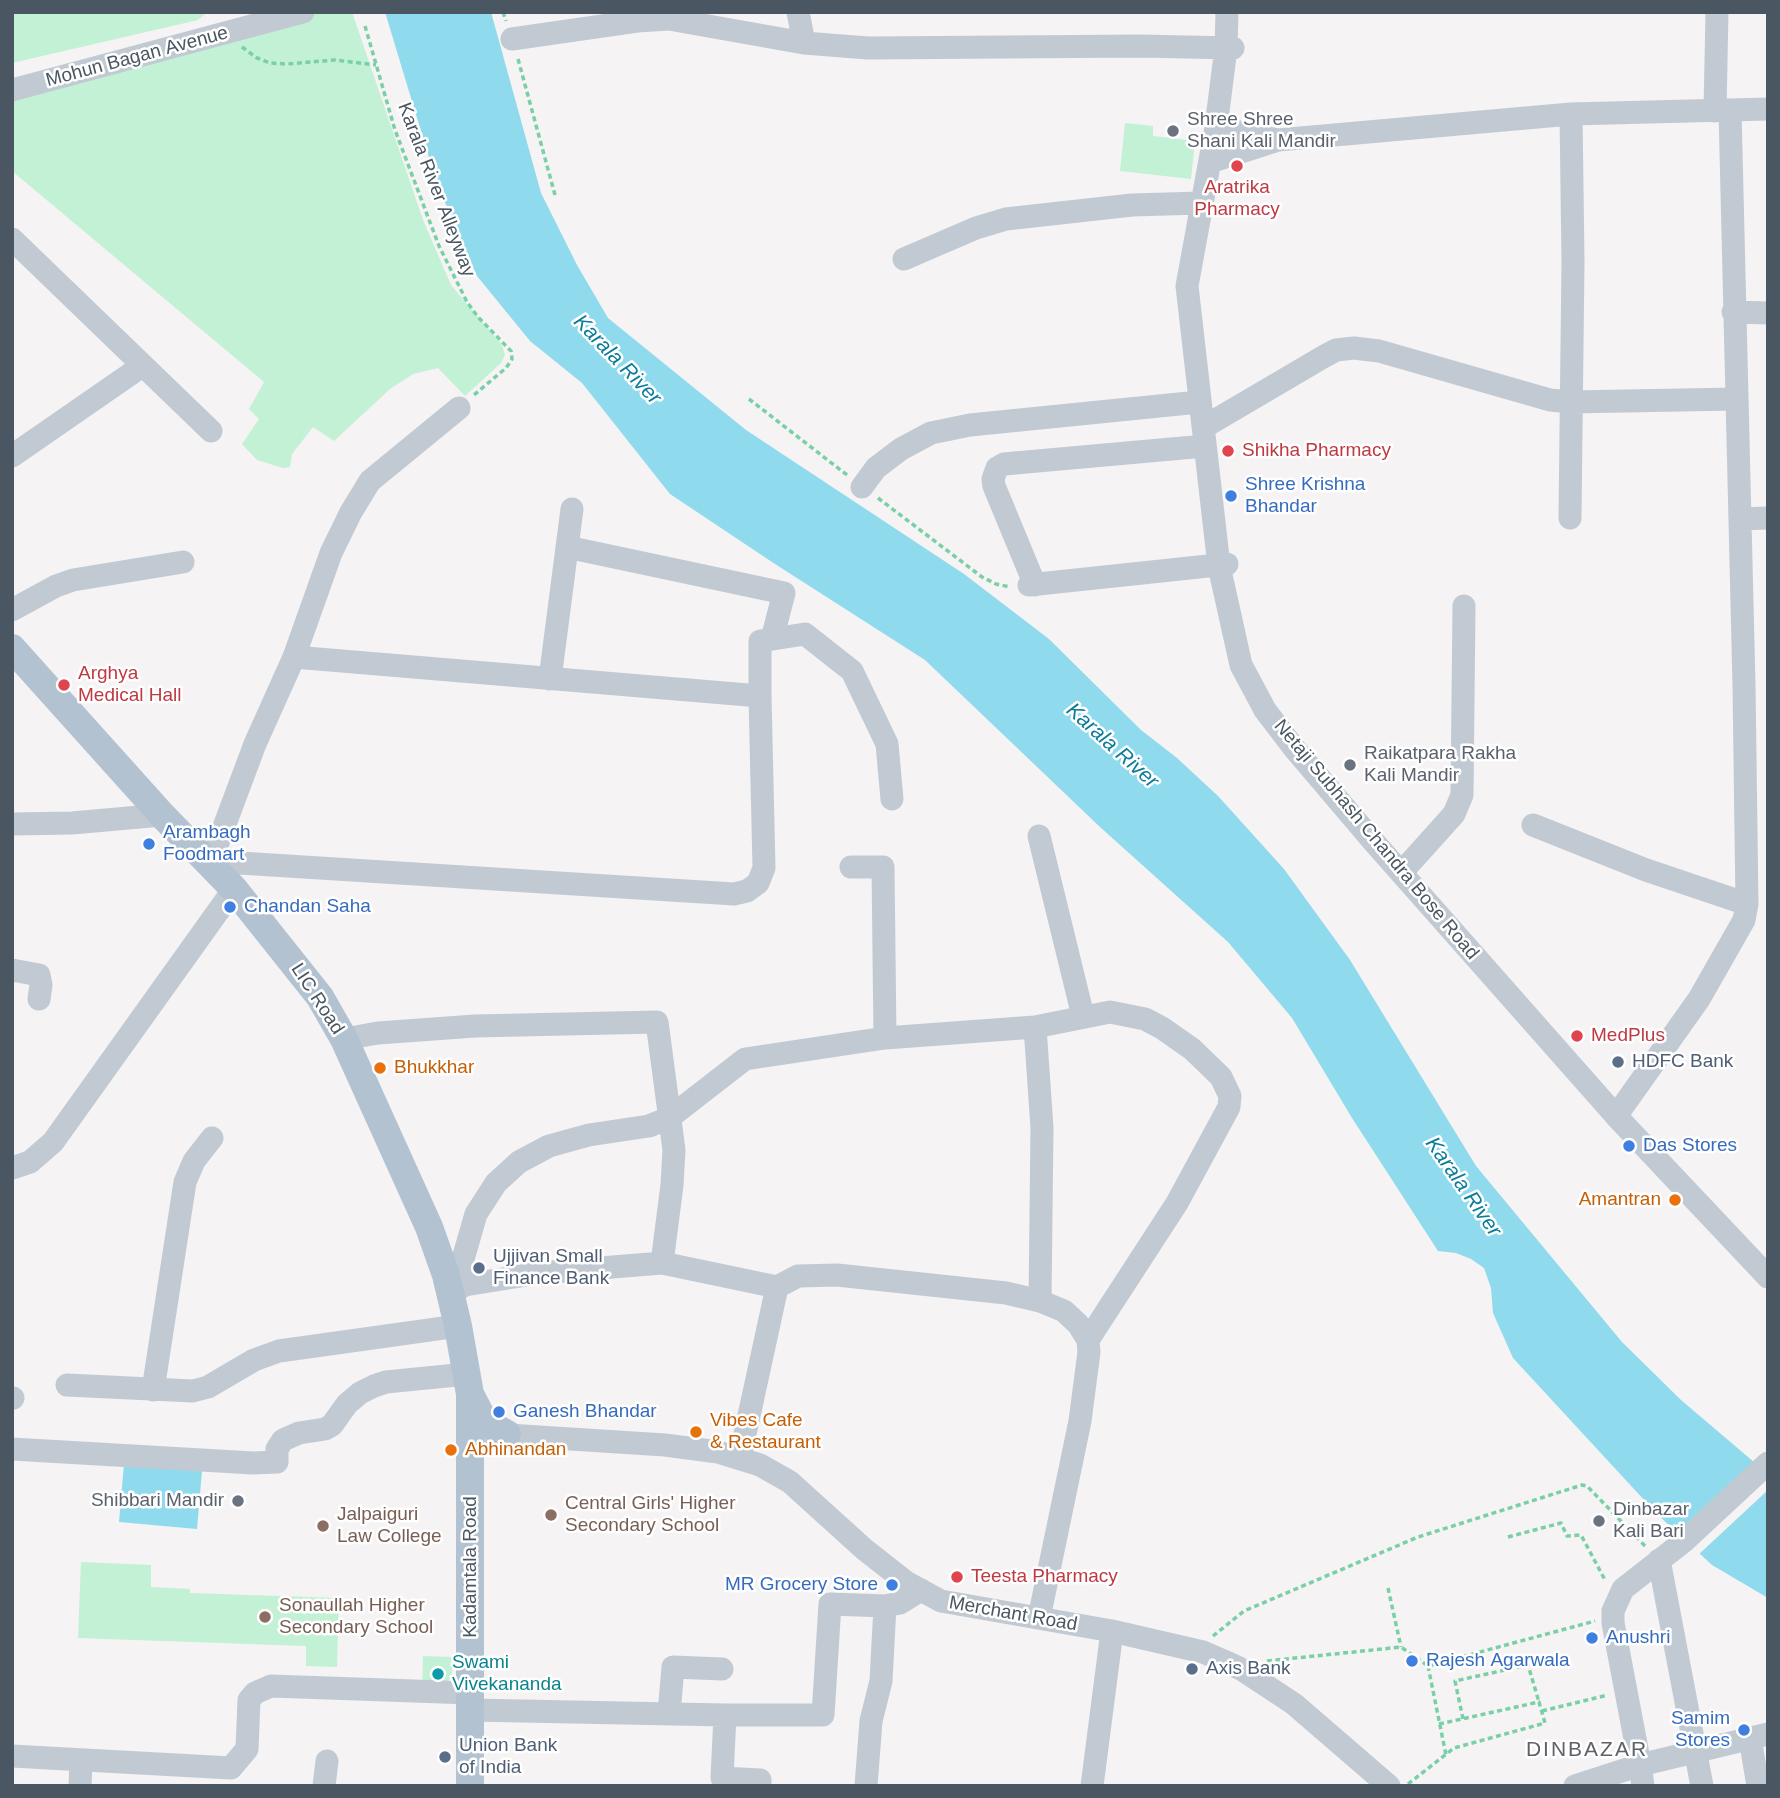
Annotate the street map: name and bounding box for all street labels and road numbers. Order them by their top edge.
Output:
street label: Mohun Bagan Avenue [43,22,231,92]
street label: Karala River Alleyway [392,100,480,280]
street label: Netaji Subhash Chandra Bose Road [1269,715,1483,965]
street label: LIC Road [286,959,348,1039]
street label: Kadamtala Road [460,1496,482,1638]
street label: Merchant Road [947,1591,1079,1637]

